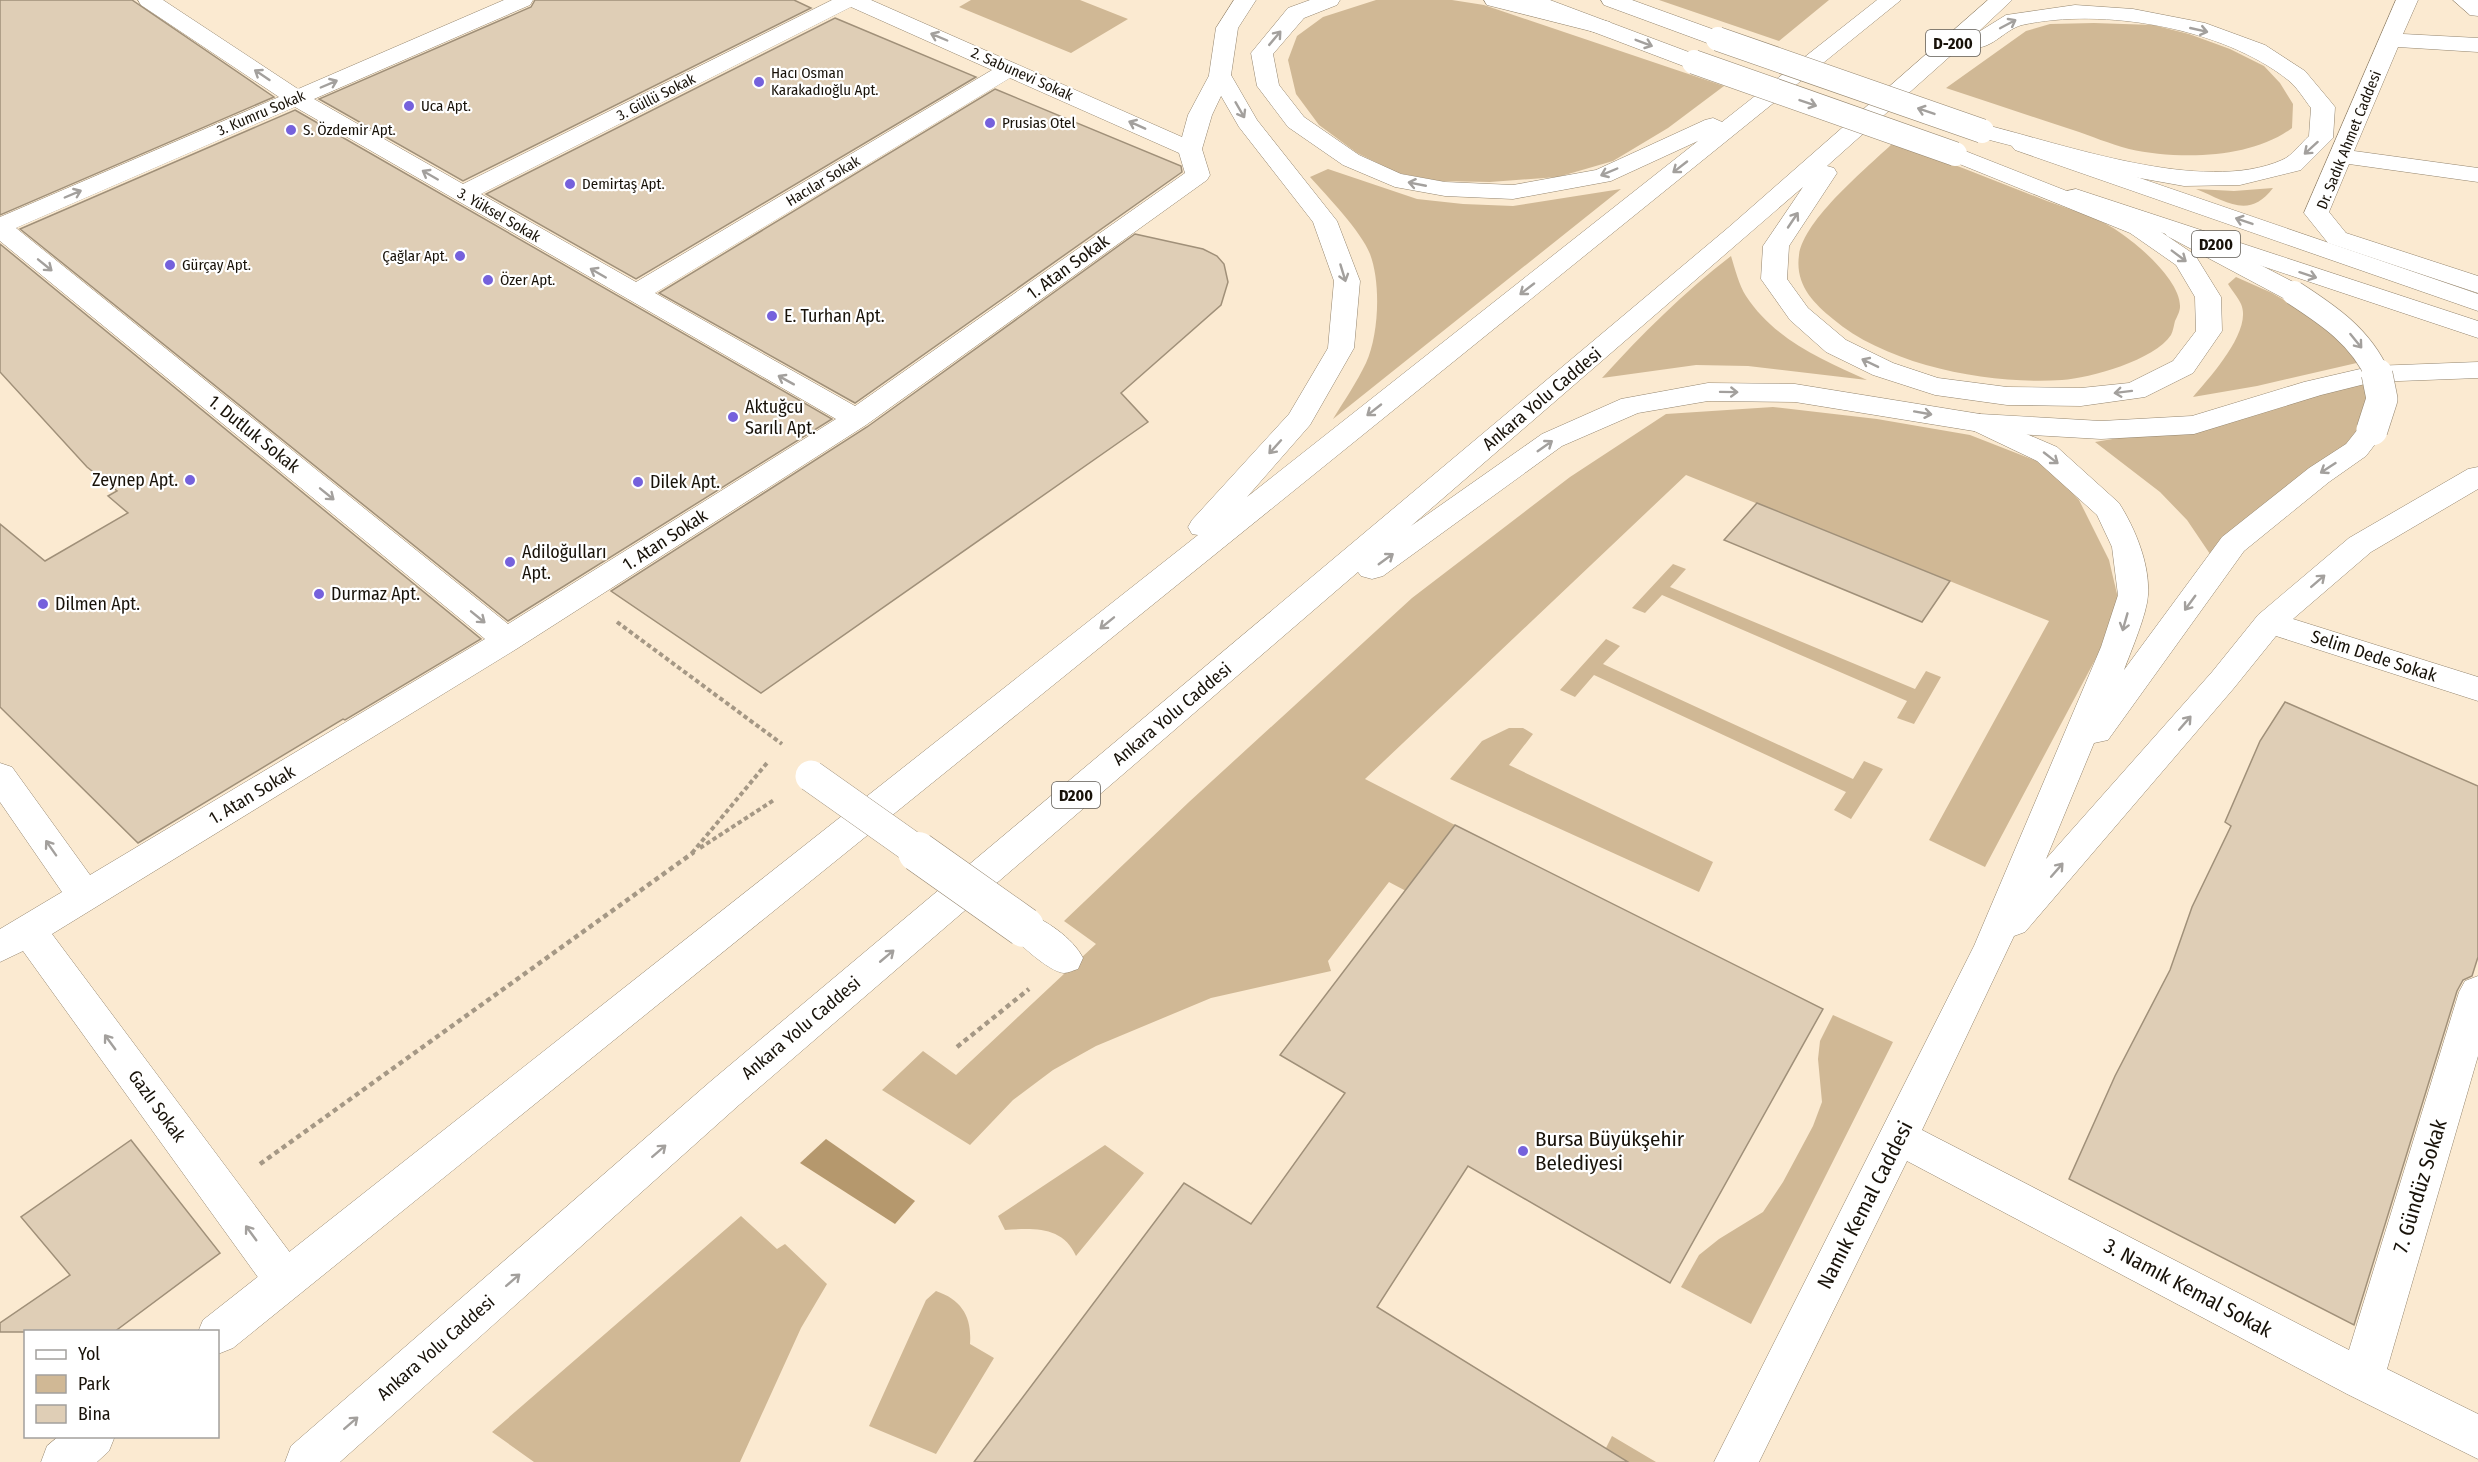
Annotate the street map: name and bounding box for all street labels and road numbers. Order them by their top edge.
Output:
road number: D-200 [1926,30,1980,56]
street label: 2. Sabunevi Sokak [968,43,1076,105]
street label: Dr. Sadık Ahmet Caddesi [2313,68,2385,212]
street label: 3. Güllü Sokak [614,70,698,124]
street label: 3. Kumru Sokak [214,86,308,140]
street label: Hacılar Sokak [783,152,863,210]
street label: 3. Yüksel Sokak [454,184,544,246]
street label: 1. Atan Sokak [1022,229,1114,304]
road number: D200 [2192,231,2240,257]
street label: Ankara Yolu Caddesi [1478,343,1606,455]
street label: 1. Dutluk Sokak [204,390,305,478]
street label: 1. Atan Sokak [619,504,712,576]
street label: Selim Dede Sokak [2308,625,2440,687]
street label: Ankara Yolu Caddesi [1108,658,1236,770]
street label: 1. Atan Sokak [205,760,300,829]
road number: D200 [1052,782,1100,808]
street label: Ankara Yolu Caddesi [737,972,865,1084]
street label: Gazlı Sokak [124,1066,191,1147]
street label: 7. Gündüz Sokak [2387,1116,2453,1256]
street label: Namık Kemal Caddesi [1811,1117,1919,1293]
street label: 3. Namık Kemal Sokak [2099,1233,2277,1343]
street label: Ankara Yolu Caddesi [373,1291,499,1405]

